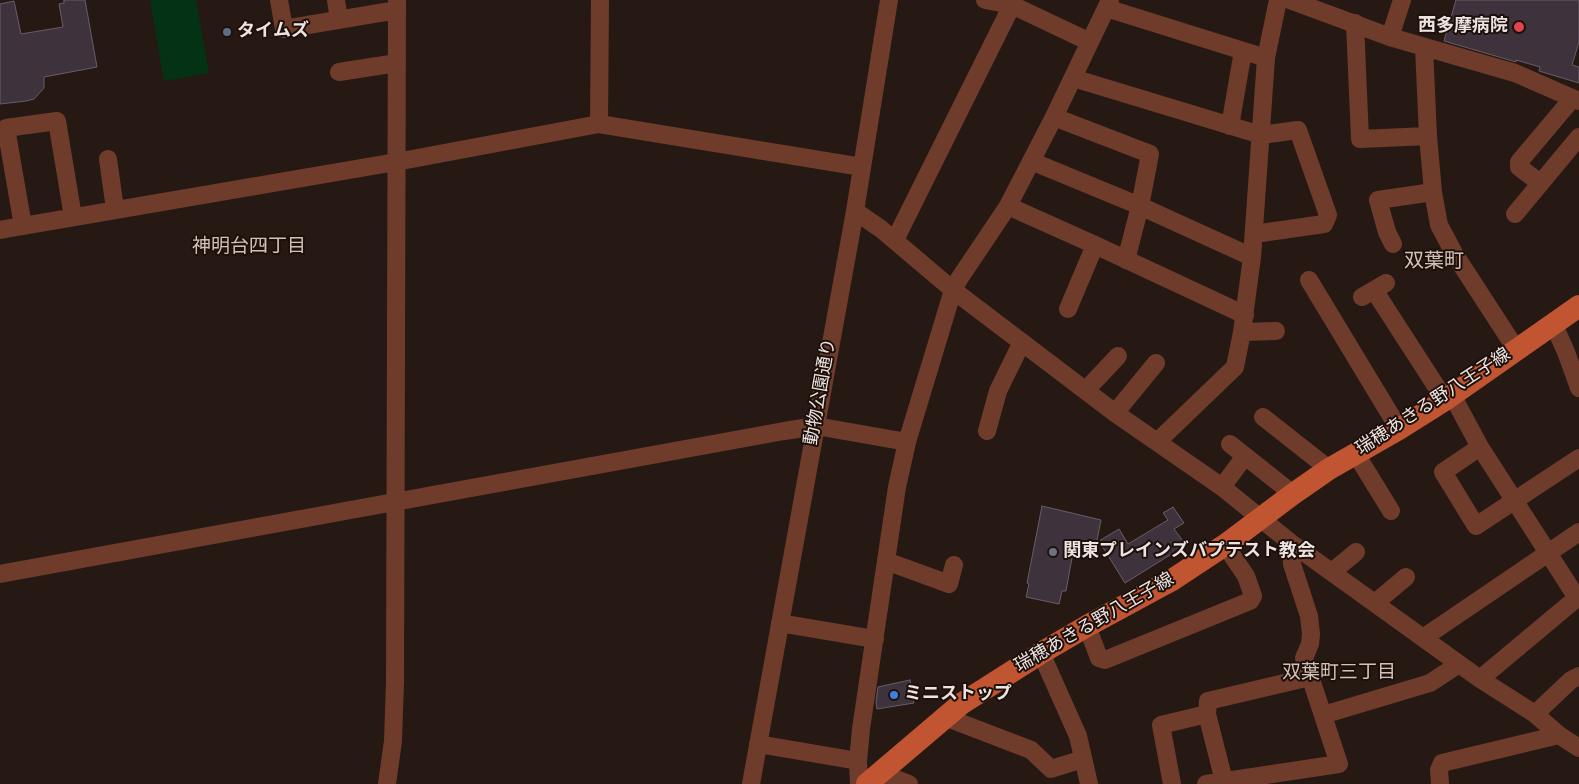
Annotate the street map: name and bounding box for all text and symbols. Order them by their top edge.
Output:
place label: 西多摩病院 [1418,16,1508,38]
marker: 西多摩病院 [1512,20,1526,34]
place label: タイムズ [237,21,309,43]
marker: タイムズ [221,26,233,38]
district label: 神明台四丁目 [192,237,306,259]
district label: 双葉町 [1404,251,1464,275]
street label: 動物公園通り [802,337,842,447]
street label: 瑞穂あきる野八王子線 [1353,345,1515,461]
place label: 関東プレインズバプテスト教会 [1063,541,1315,563]
marker: 関東プレインズバプテスト教会 [1047,546,1059,558]
street label: 瑞穂あきる野八王子線 [1012,570,1178,678]
district label: 双葉町三丁目 [1282,663,1396,685]
place label: ミニストップ [904,684,1012,706]
marker: ミニストップ [888,689,900,701]

